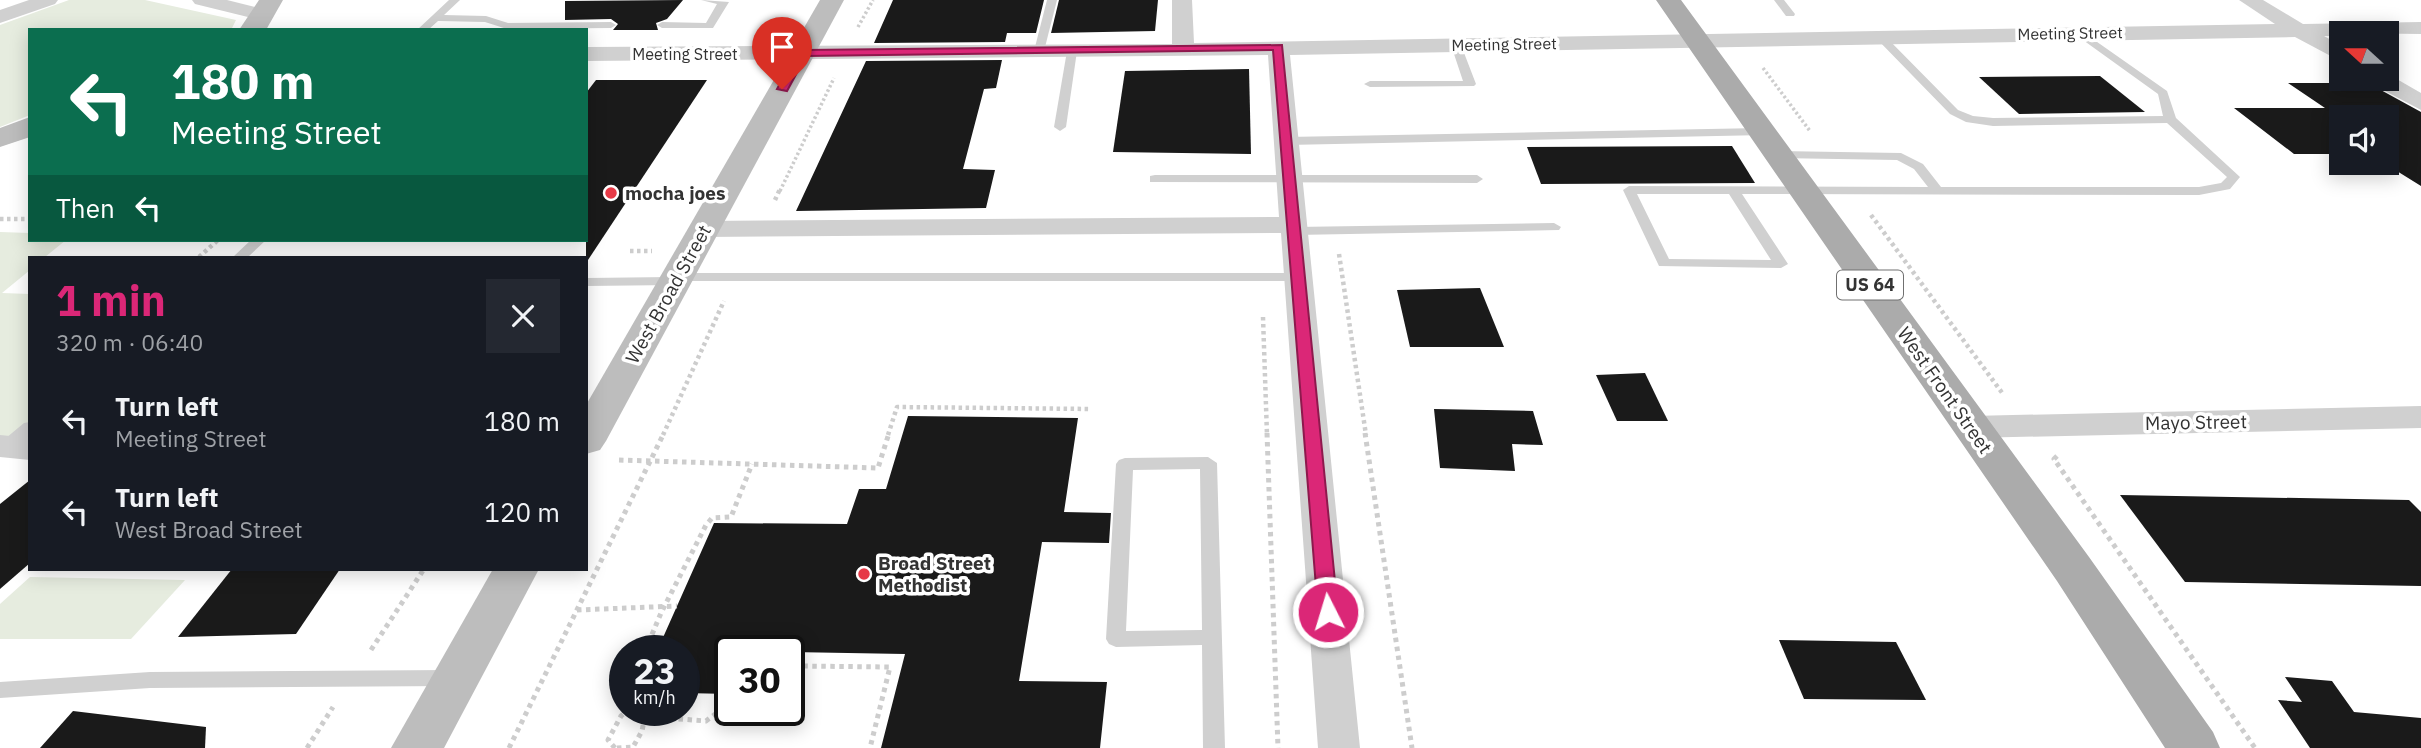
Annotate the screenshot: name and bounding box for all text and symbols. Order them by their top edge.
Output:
pin [752,17,812,89]
north arrow [2329,21,2399,91]
map controls [2329,21,2399,175]
street label: Meeting Street [2017,22,2123,44]
icon: arrive [763,28,801,66]
street label: Meeting Street [1451,33,1557,55]
street label: Meeting Street [632,44,738,64]
text: 180 m [171,49,315,112]
icon: left [56,56,147,147]
button: sound [2329,105,2399,175]
text: Meeting Street [171,111,382,153]
place label: mocha joes [625,181,726,205]
marker: mocha joes [603,185,619,201]
icon: left [129,189,167,227]
text: Then [56,191,115,225]
street label: West Broad Street [620,220,716,368]
road number: US 64 [1837,270,1903,300]
text: 1 min [56,273,166,328]
button: close [486,279,560,353]
street label: West Front Street [1892,322,1998,458]
text: 320 m · 06:40 [56,327,203,357]
text: Turn left [115,389,218,423]
icon: left [56,402,94,440]
text: 180 m [484,404,560,438]
street label: Mayo Street [2145,409,2247,435]
text: Meeting Street [115,423,266,453]
text: Turn left [115,480,218,514]
icon: left [56,493,94,531]
text: 120 m [484,495,560,529]
text: West Broad Street [115,514,303,544]
place label: Broad Street Methodist [878,551,991,597]
marker: Broad Street Methodist [856,566,872,582]
position arrow [1291,575,1365,649]
speed limit sign: 30 [714,635,805,726]
text: 23 [633,648,676,694]
text: km/h [633,686,676,709]

